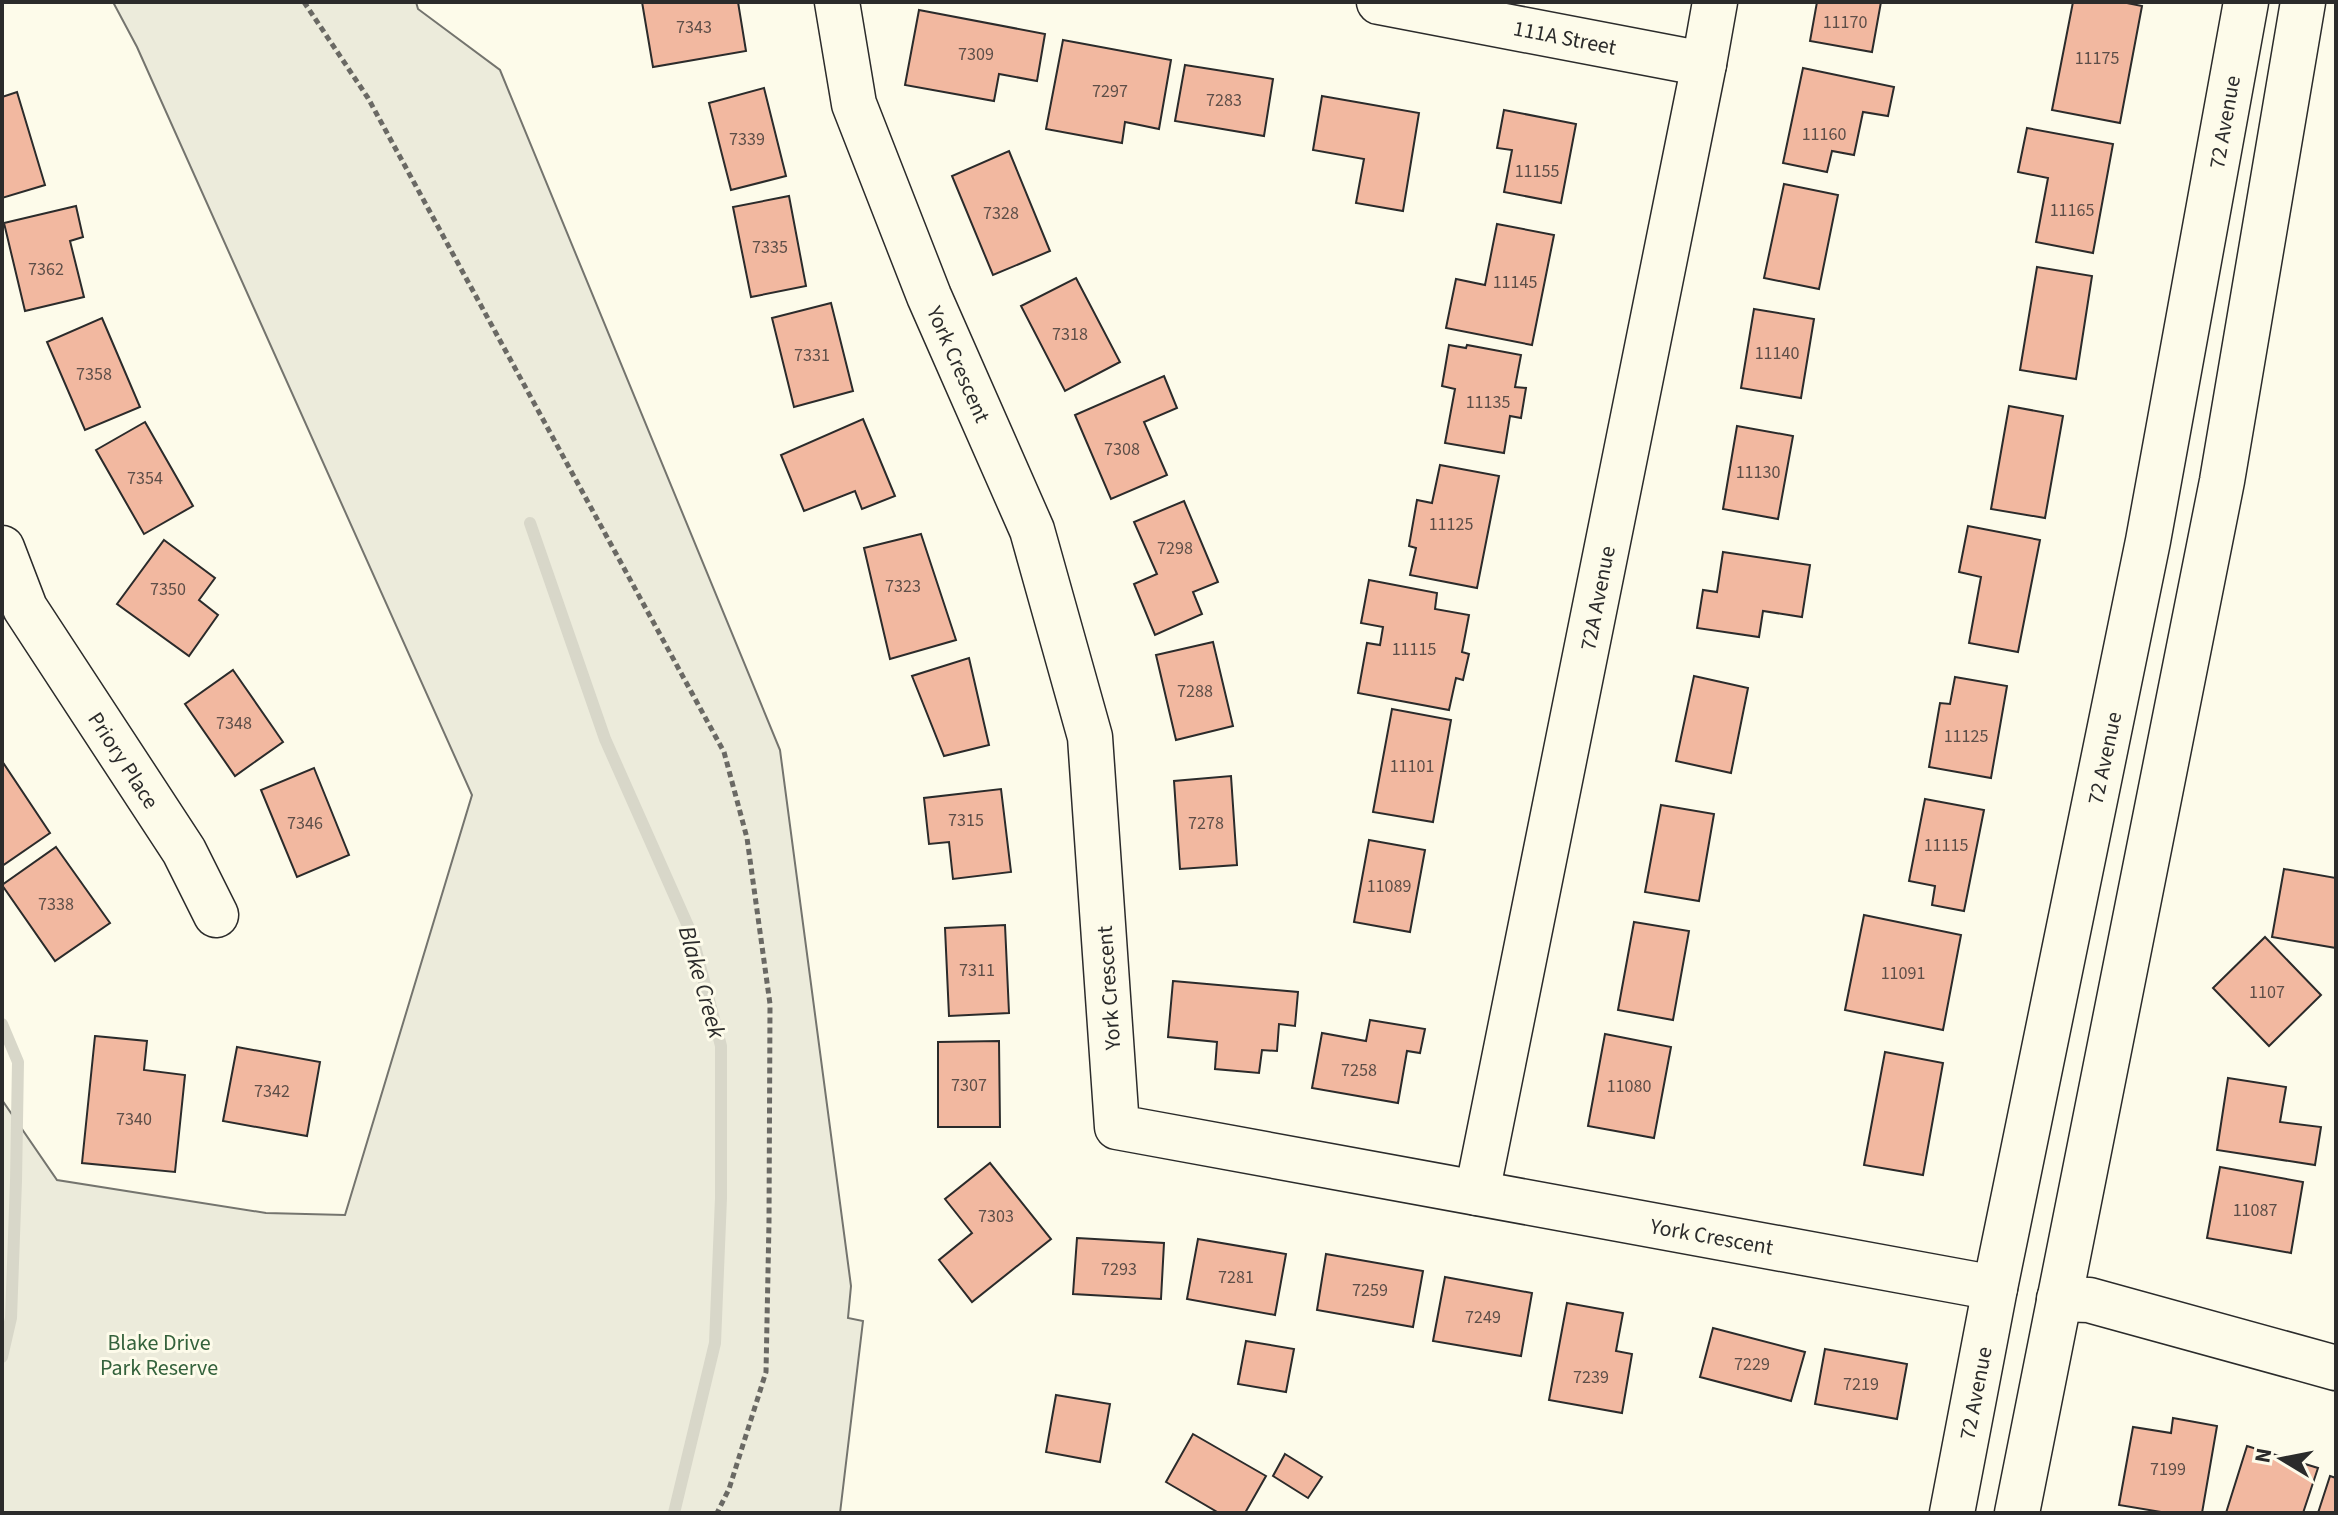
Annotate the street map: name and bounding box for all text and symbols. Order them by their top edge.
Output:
house number: 11170 [1823,10,1867,35]
street label: 111A Street [1511,12,1620,64]
house number: 7343 [676,15,712,40]
house number: 7309 [958,42,994,67]
house number: 11175 [2075,46,2119,71]
street label: 72 Avenue [2201,73,2249,171]
house number: 7297 [1092,79,1128,104]
house number: 7283 [1206,88,1242,113]
house number: 11160 [1802,122,1846,147]
house number: 7339 [729,127,765,152]
house number: 11155 [1515,159,1559,184]
house number: 11165 [2050,198,2094,223]
house number: 7328 [983,201,1019,226]
house number: 7335 [752,235,788,260]
house number: 7362 [28,257,64,282]
house number: 11145 [1493,270,1537,295]
street label: York Crescent [918,300,998,428]
house number: 7318 [1052,322,1088,347]
house number: 11140 [1755,341,1799,366]
house number: 7331 [794,343,830,368]
house number: 7358 [76,362,112,387]
house number: 11135 [1466,390,1510,415]
house number: 7308 [1104,437,1140,462]
house number: 11130 [1736,460,1780,485]
house number: 7354 [127,466,163,491]
house number: 11125 [1429,512,1473,537]
house number: 7298 [1157,536,1193,561]
street label: 72A Avenue [1572,543,1624,653]
house number: 7323 [885,574,921,599]
house number: 7350 [150,577,186,602]
house number: 11115 [1392,637,1436,662]
house number: 7288 [1177,679,1213,704]
street label: Priory Place [80,706,167,815]
street label: 72 Avenue [2080,709,2130,808]
house number: 7348 [216,711,252,736]
house number: 11125 [1944,724,1988,749]
house number: 11101 [1390,754,1434,779]
house number: 7315 [948,808,984,833]
house number: 7346 [287,811,323,836]
house number: 7278 [1188,811,1224,836]
house number: 11115 [1924,833,1968,858]
house number: 11089 [1367,874,1411,899]
house number: 7338 [38,892,74,917]
water label: Blake Creek [669,922,734,1043]
street label: York Crescent [1089,924,1129,1052]
house number: 7311 [959,958,995,983]
house number: 11091 [1881,961,1925,986]
house number: 1107 [2249,980,2285,1005]
house number: 7258 [1341,1058,1377,1083]
house number: 7307 [951,1073,987,1098]
house number: 11080 [1607,1074,1651,1099]
house number: 7342 [254,1079,290,1104]
house number: 7340 [116,1107,152,1132]
house number: 11087 [2233,1198,2277,1223]
house number: 7303 [978,1204,1014,1229]
street label: York Crescent [1647,1210,1776,1264]
house number: 7293 [1101,1257,1137,1282]
house number: 7281 [1218,1265,1254,1290]
house number: 7259 [1352,1278,1388,1303]
house number: 7249 [1465,1305,1501,1330]
park label: Blake Drive Park Reserve [100,1327,218,1384]
street label: 72 Avenue [1951,1344,2001,1442]
house number: 7229 [1734,1352,1770,1377]
house number: 7239 [1573,1365,1609,1390]
house number: 7219 [1843,1372,1879,1397]
north arrow [2242,1419,2322,1499]
text: N [2246,1446,2280,1466]
house number: 7199 [2150,1457,2186,1482]

